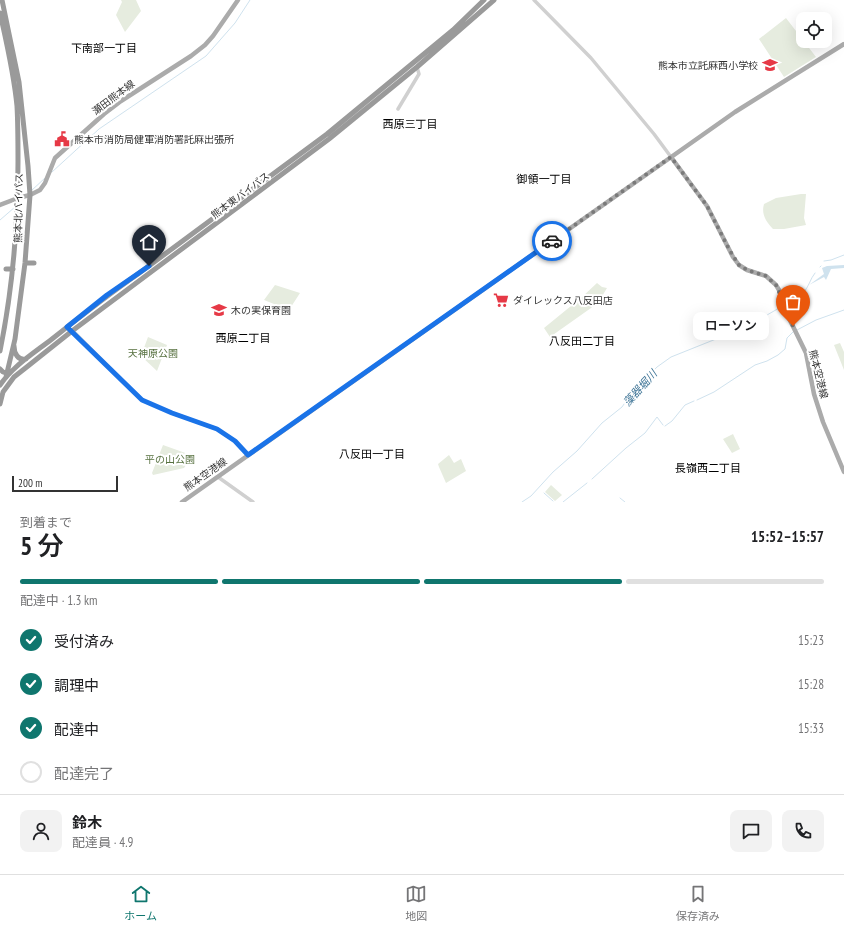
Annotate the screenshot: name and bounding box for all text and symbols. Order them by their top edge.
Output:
map controls [796,12,832,48]
button: locate [796,12,832,48]
district label: 下南部一丁目 [71,41,137,55]
school or university icon: 熊本市立託麻西小学校 [761,56,779,74]
place label: 熊本市立託麻西小学校 [658,59,758,72]
street label: 瀬田熊本線 [89,77,137,118]
district label: 西原三丁目 [383,117,438,131]
public building icon: 熊本市消防局健軍消防署託麻出張所 [53,130,71,148]
place label: 熊本市消防局健軍消防署託麻出張所 [74,133,234,146]
street label: 熊本東バイパス [209,169,272,222]
district label: 御領一丁目 [516,172,572,186]
street label: 熊本北バイパス [11,173,26,243]
courier [532,221,572,261]
pin [132,225,166,266]
icon: car [541,230,563,252]
icon: home [138,231,160,253]
pin [776,285,810,326]
supermarket icon: ダイレックス八反田店 [492,291,510,309]
icon: bag [782,291,804,313]
place label: ダイレックス八反田店 [513,294,613,307]
school or university icon: 木の実保育園 [210,301,228,319]
place label: 木の実保育園 [231,304,291,317]
callout: ローソン [693,312,769,340]
text: ローソン [705,317,757,334]
district label: 西原二丁目 [216,331,271,345]
district label: 八反田二丁目 [549,334,615,348]
park label: 天神原公園 [128,347,178,360]
street label: 熊本空港線 [806,348,831,400]
water label: 藻器堀川 [620,366,661,409]
district label: 八反田一丁目 [339,447,405,461]
park label: 平の山公園 [145,453,195,466]
street label: 熊本空港線 [181,455,229,494]
district label: 長嶺西二丁目 [675,461,741,475]
scale bar [12,474,118,493]
text: 200 m [18,476,42,490]
text: 到着まで [20,514,72,531]
text: 15:52–15:57 [751,527,824,546]
text: 5 分 [20,529,64,562]
text: 配達中 · 1.3 km [20,592,98,609]
icon: check [20,629,42,651]
text: 受付済み [54,632,114,651]
text: 15:23 [798,632,824,649]
icon: check [20,673,42,695]
text: 調理中 [54,676,99,695]
text: 15:28 [798,676,824,693]
icon: check [20,717,42,739]
text: 配達中 [54,720,99,739]
text: 15:33 [798,720,824,737]
text: 配達完了 [54,764,114,783]
button: person [20,810,62,852]
button: chat [730,810,772,852]
button: phone [782,810,824,852]
text: 鈴木 [72,813,102,832]
text: 配達員 · 4.9 [72,834,133,851]
tab: ホーム [124,883,157,923]
tab: 地図 [405,883,427,923]
tab: 保存済み [676,883,720,923]

